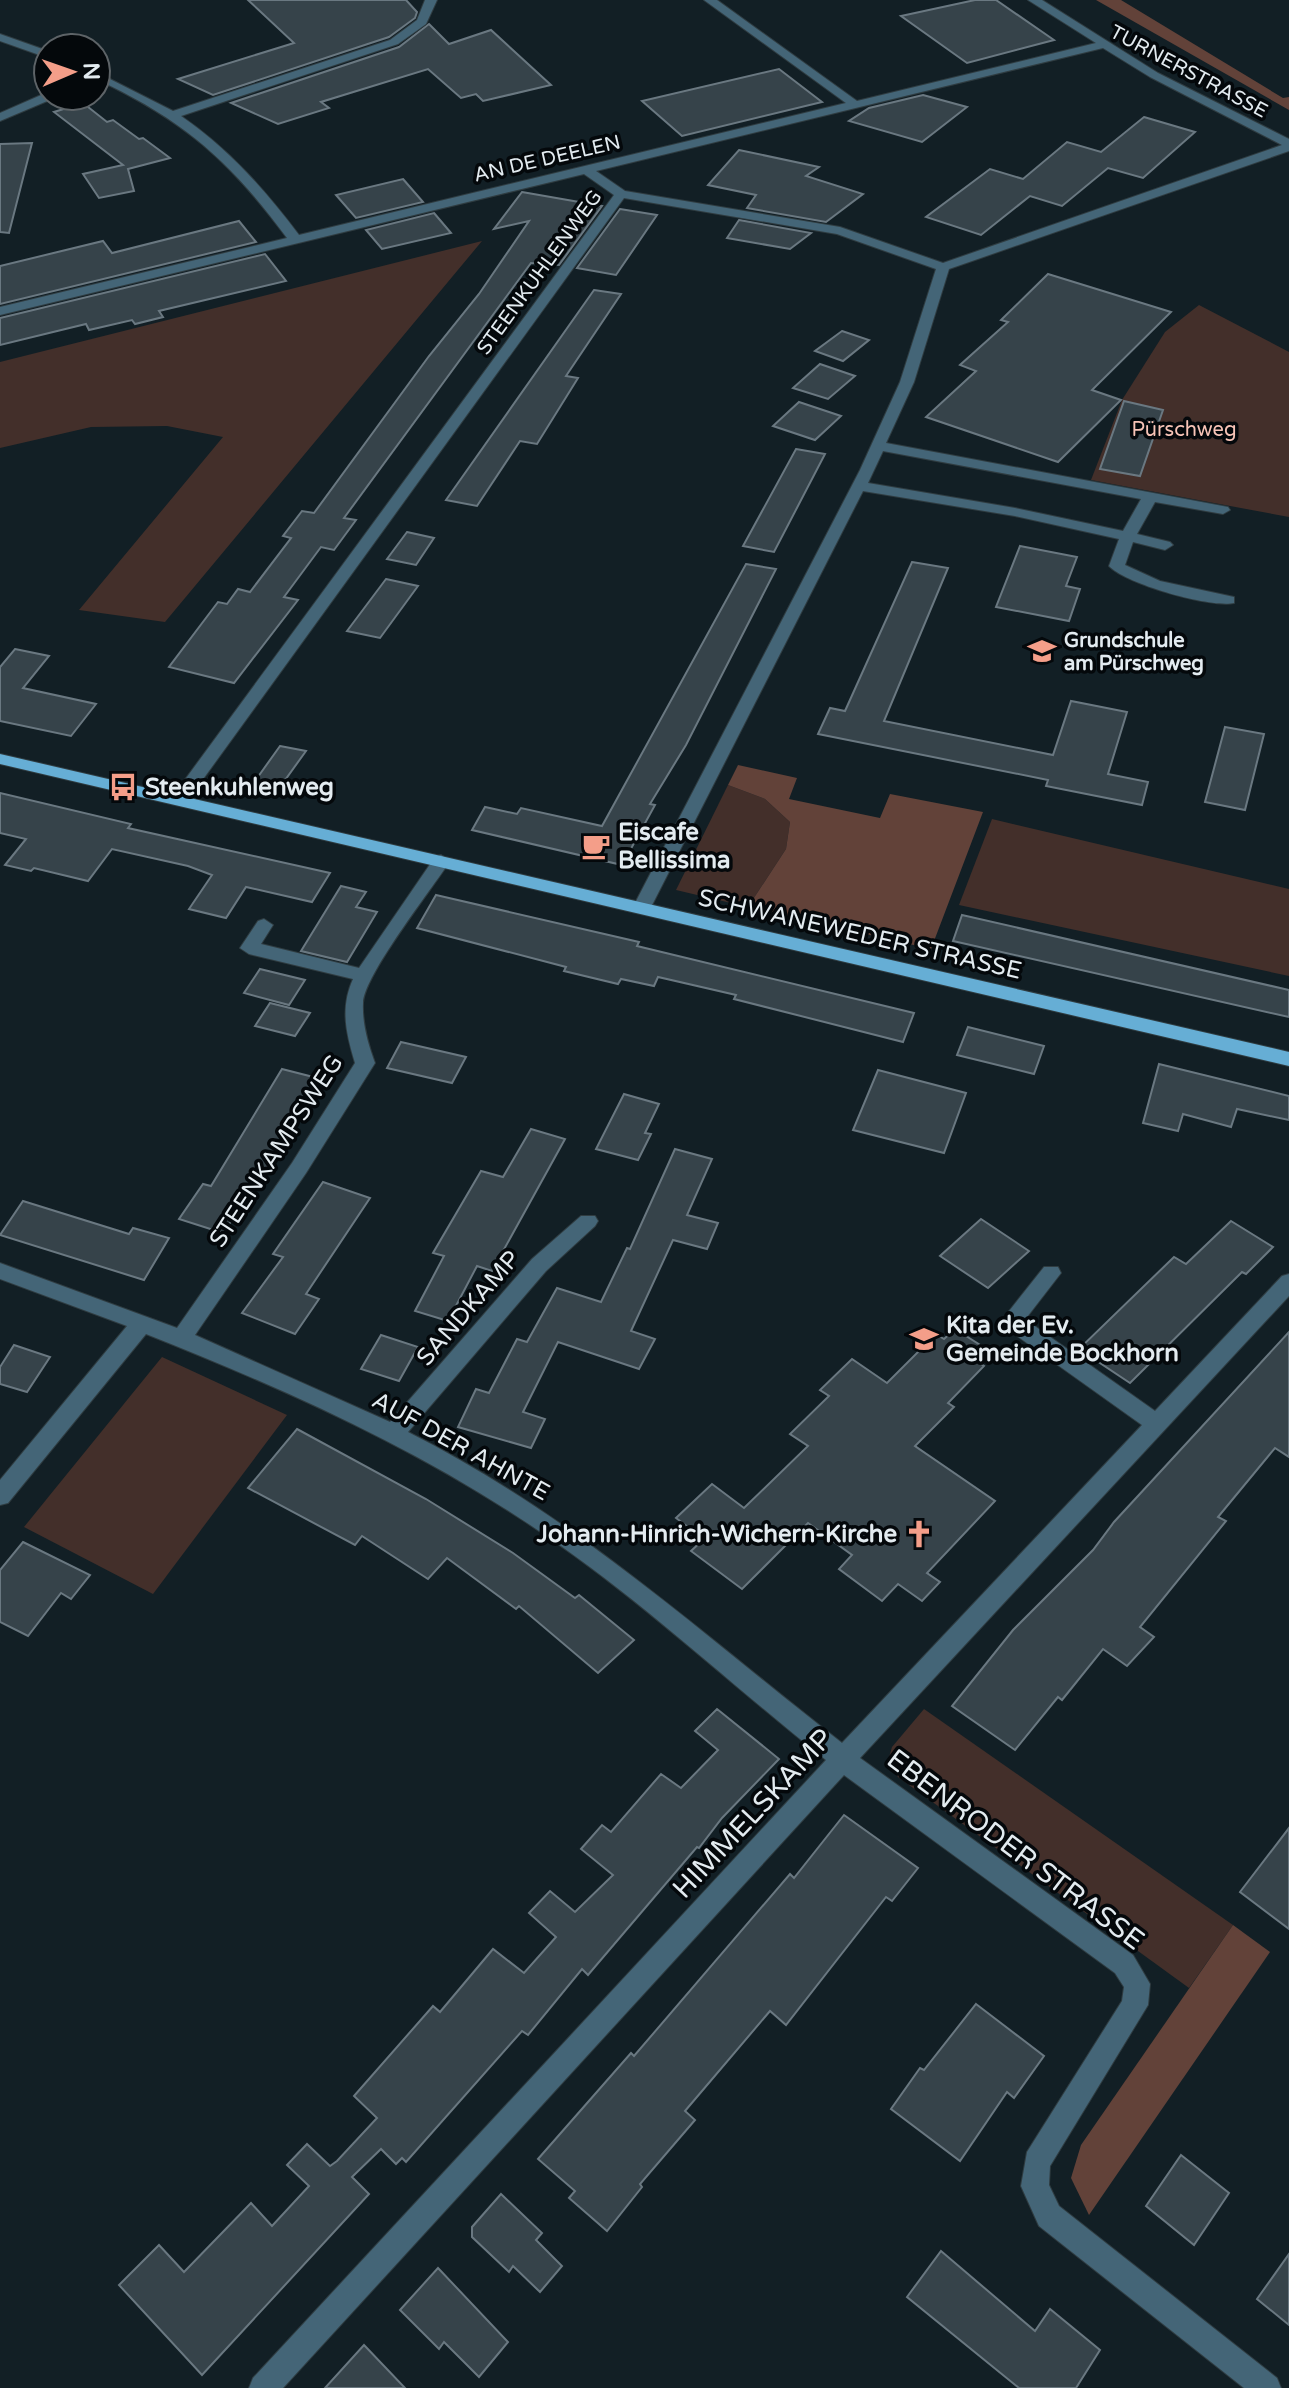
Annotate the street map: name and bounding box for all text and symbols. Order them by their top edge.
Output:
street label: TURNERSTRASSE [1106,20,1271,124]
north arrow [32,32,112,112]
text: N [78,62,104,81]
street label: AN DE DEELEN [471,130,623,188]
street label: STEENKUHLENWEG [472,186,608,359]
park label: Pürschweg [1131,418,1237,442]
place label: Grundschule am Pürschweg [1064,629,1204,676]
school or university icon: Grundschule am Pürschweg [1027,636,1057,666]
bus stop icon: Steenkuhlenweg [108,772,138,802]
place label: Steenkuhlenweg [145,773,334,802]
place label: Eiscafe Bellissima [618,818,731,875]
cafe icon: Eiscafe Bellissima [581,831,611,861]
street label: SCHWANEWEDER STRASSE [695,883,1024,986]
street label: STEENKAMPSWEG [203,1050,349,1253]
street label: SANDKAMP [411,1245,526,1372]
place label: Kita der Ev. Gemeinde Bockhorn [946,1311,1179,1368]
school or university icon: Kita der Ev. Gemeinde Bockhorn [909,1324,939,1354]
street label: AUF DER AHNTE [367,1386,555,1507]
church icon: Johann-Hinrich-Wichern-Kirche [904,1519,934,1549]
place label: Johann-Hinrich-Wichern-Kirche [536,1520,897,1549]
street label: HIMMELSKAMP [665,1722,840,1906]
street label: EBENRODER STRASSE [880,1742,1151,1958]

